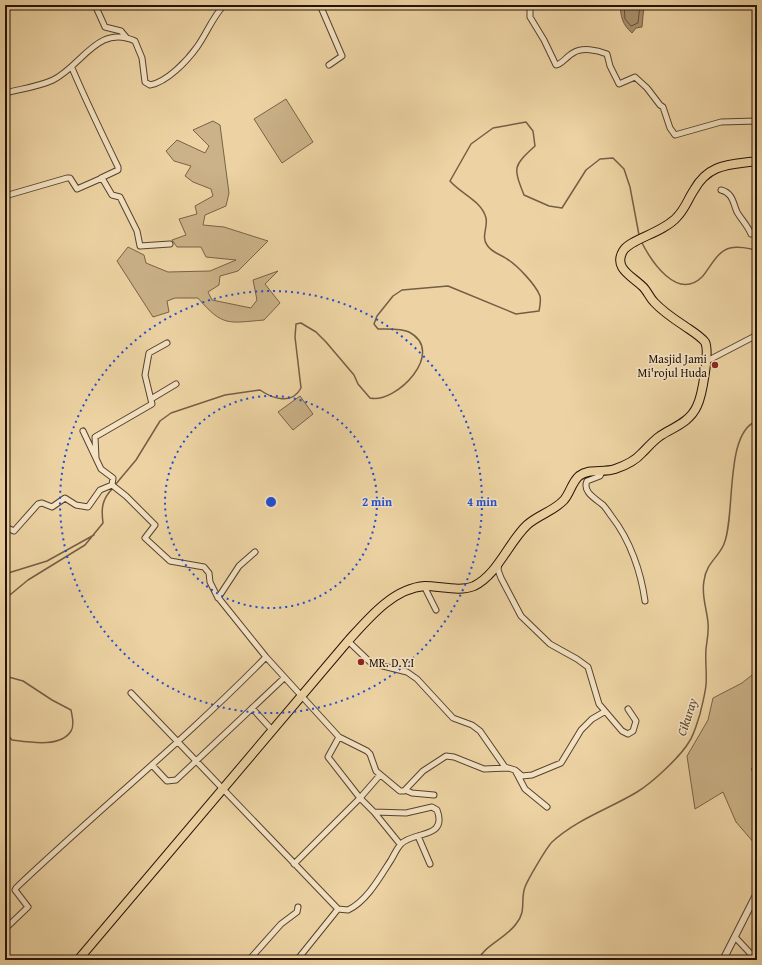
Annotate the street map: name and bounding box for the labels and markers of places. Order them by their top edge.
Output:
place label: Masjid Jami Mi'rojul Huda [638,350,708,381]
marker: Masjid Jami Mi'rojul Huda [710,360,720,370]
centre of rings [264,495,278,509]
place label: MR. D.Y.I [369,654,414,671]
marker: MR. D.Y.I [356,657,366,667]

